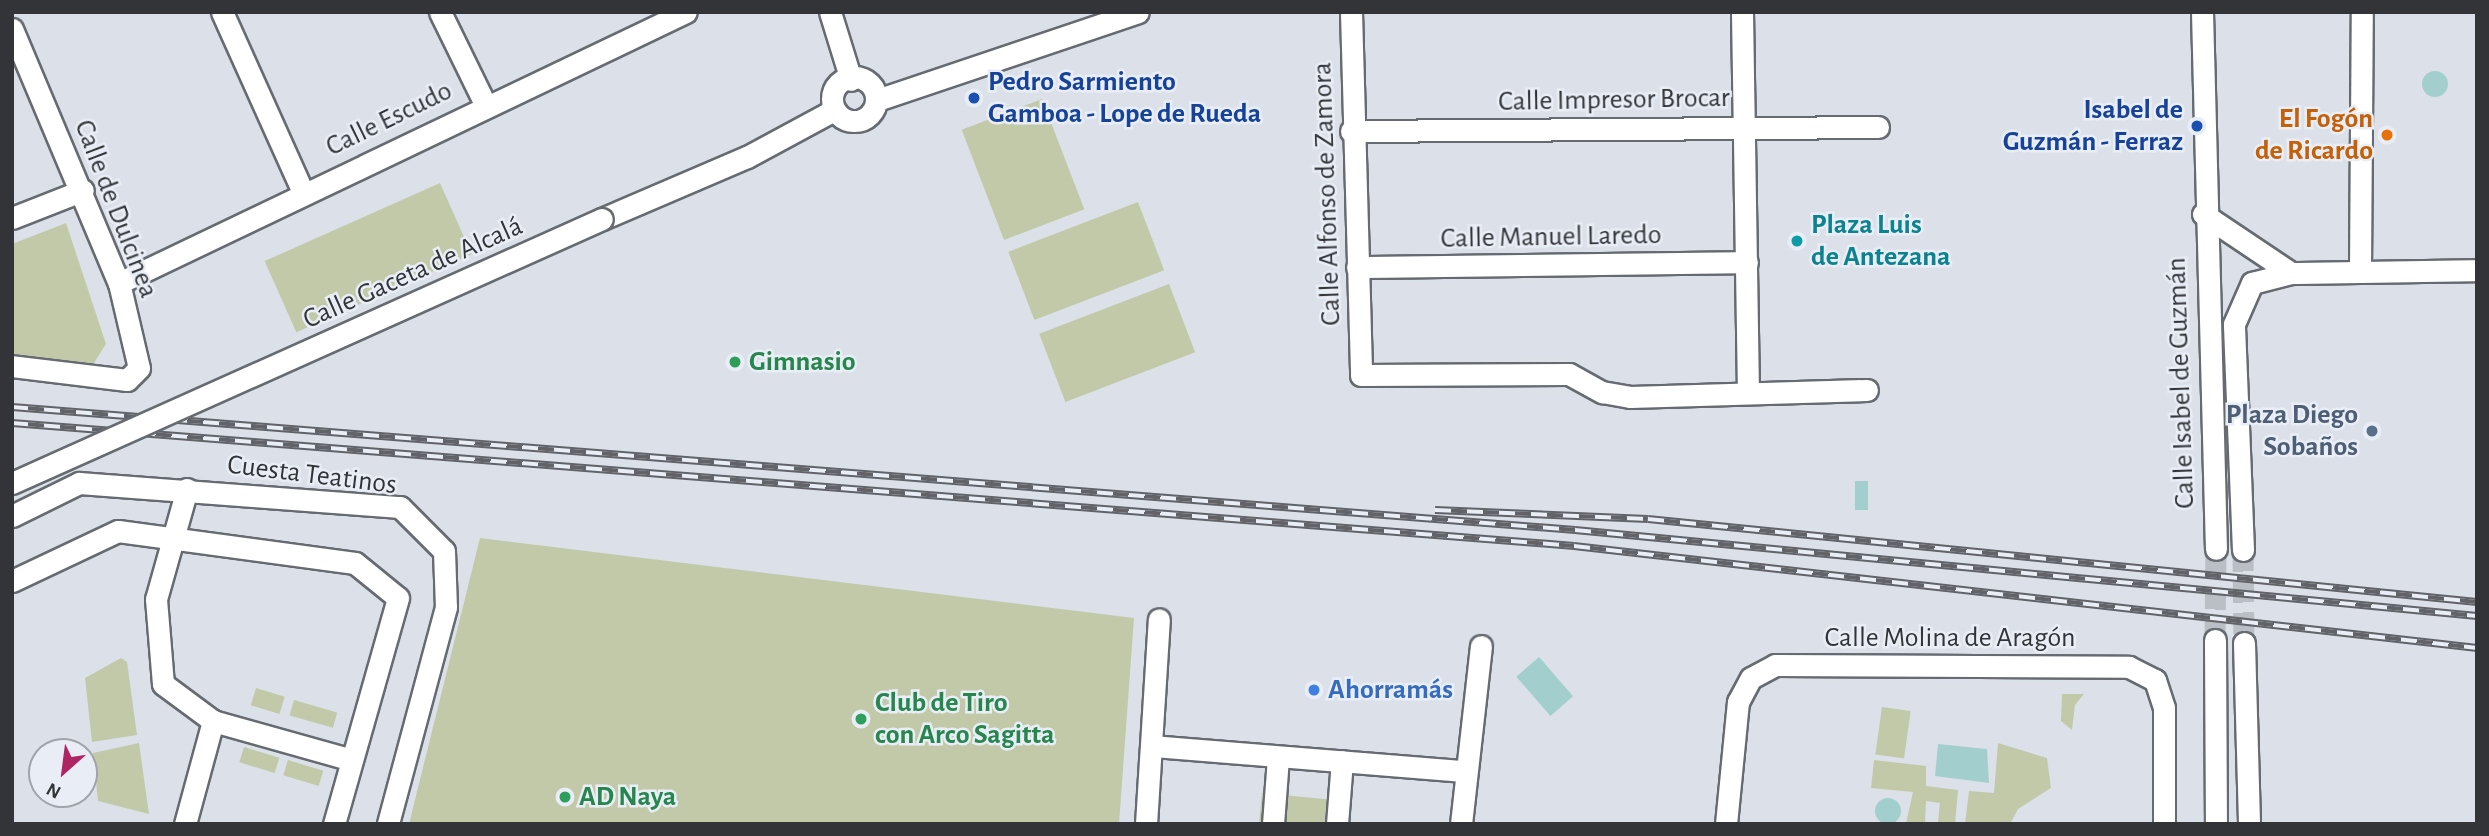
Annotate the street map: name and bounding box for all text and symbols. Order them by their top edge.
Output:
street label: Calle Alfonso de Zamora [1306,62,1348,326]
place label: Pedro Sarmiento Gamboa - Lope de Rueda [988,65,1261,131]
street label: Calle Escudo [321,74,457,164]
street label: Calle Impresor Brocar [1498,81,1730,119]
marker: Pedro Sarmiento Gamboa - Lope de Rueda [966,90,982,106]
place label: Isabel de Guzmán - Ferraz [2003,93,2183,159]
place label: El Fogón de Ricardo [2255,102,2373,168]
street label: Calle de Dulcinea [67,115,165,303]
marker: Isabel de Guzmán - Ferraz [2189,118,2205,134]
marker: El Fogón de Ricardo [2379,127,2395,143]
place label: Plaza Luis de Antezana [1811,208,1951,274]
street label: Calle Gaceta de Alcalá [298,209,528,337]
street label: Calle Manuel Laredo [1440,218,1662,256]
marker: Plaza Luis de Antezana [1789,233,1805,249]
street label: Calle Isabel de Guzmán [2160,257,2202,509]
place label: Gimnasio [749,345,856,379]
marker: Gimnasio [727,354,743,370]
place label: Plaza Diego Sobaños [2226,398,2358,464]
marker: Plaza Diego Sobaños [2364,423,2380,439]
street label: Cuesta Teatinos [225,448,399,502]
street label: Calle Molina de Aragón [1824,621,2076,655]
place label: Ahorramás [1328,673,1453,707]
marker: Ahorramás [1306,682,1322,698]
place label: Club de Tiro con Arco Sagitta [875,686,1054,752]
marker: Club de Tiro con Arco Sagitta [853,711,869,727]
north arrow [28,738,98,808]
text: N [44,779,64,802]
place label: AD Naya [579,780,676,814]
marker: AD Naya [557,789,573,805]

